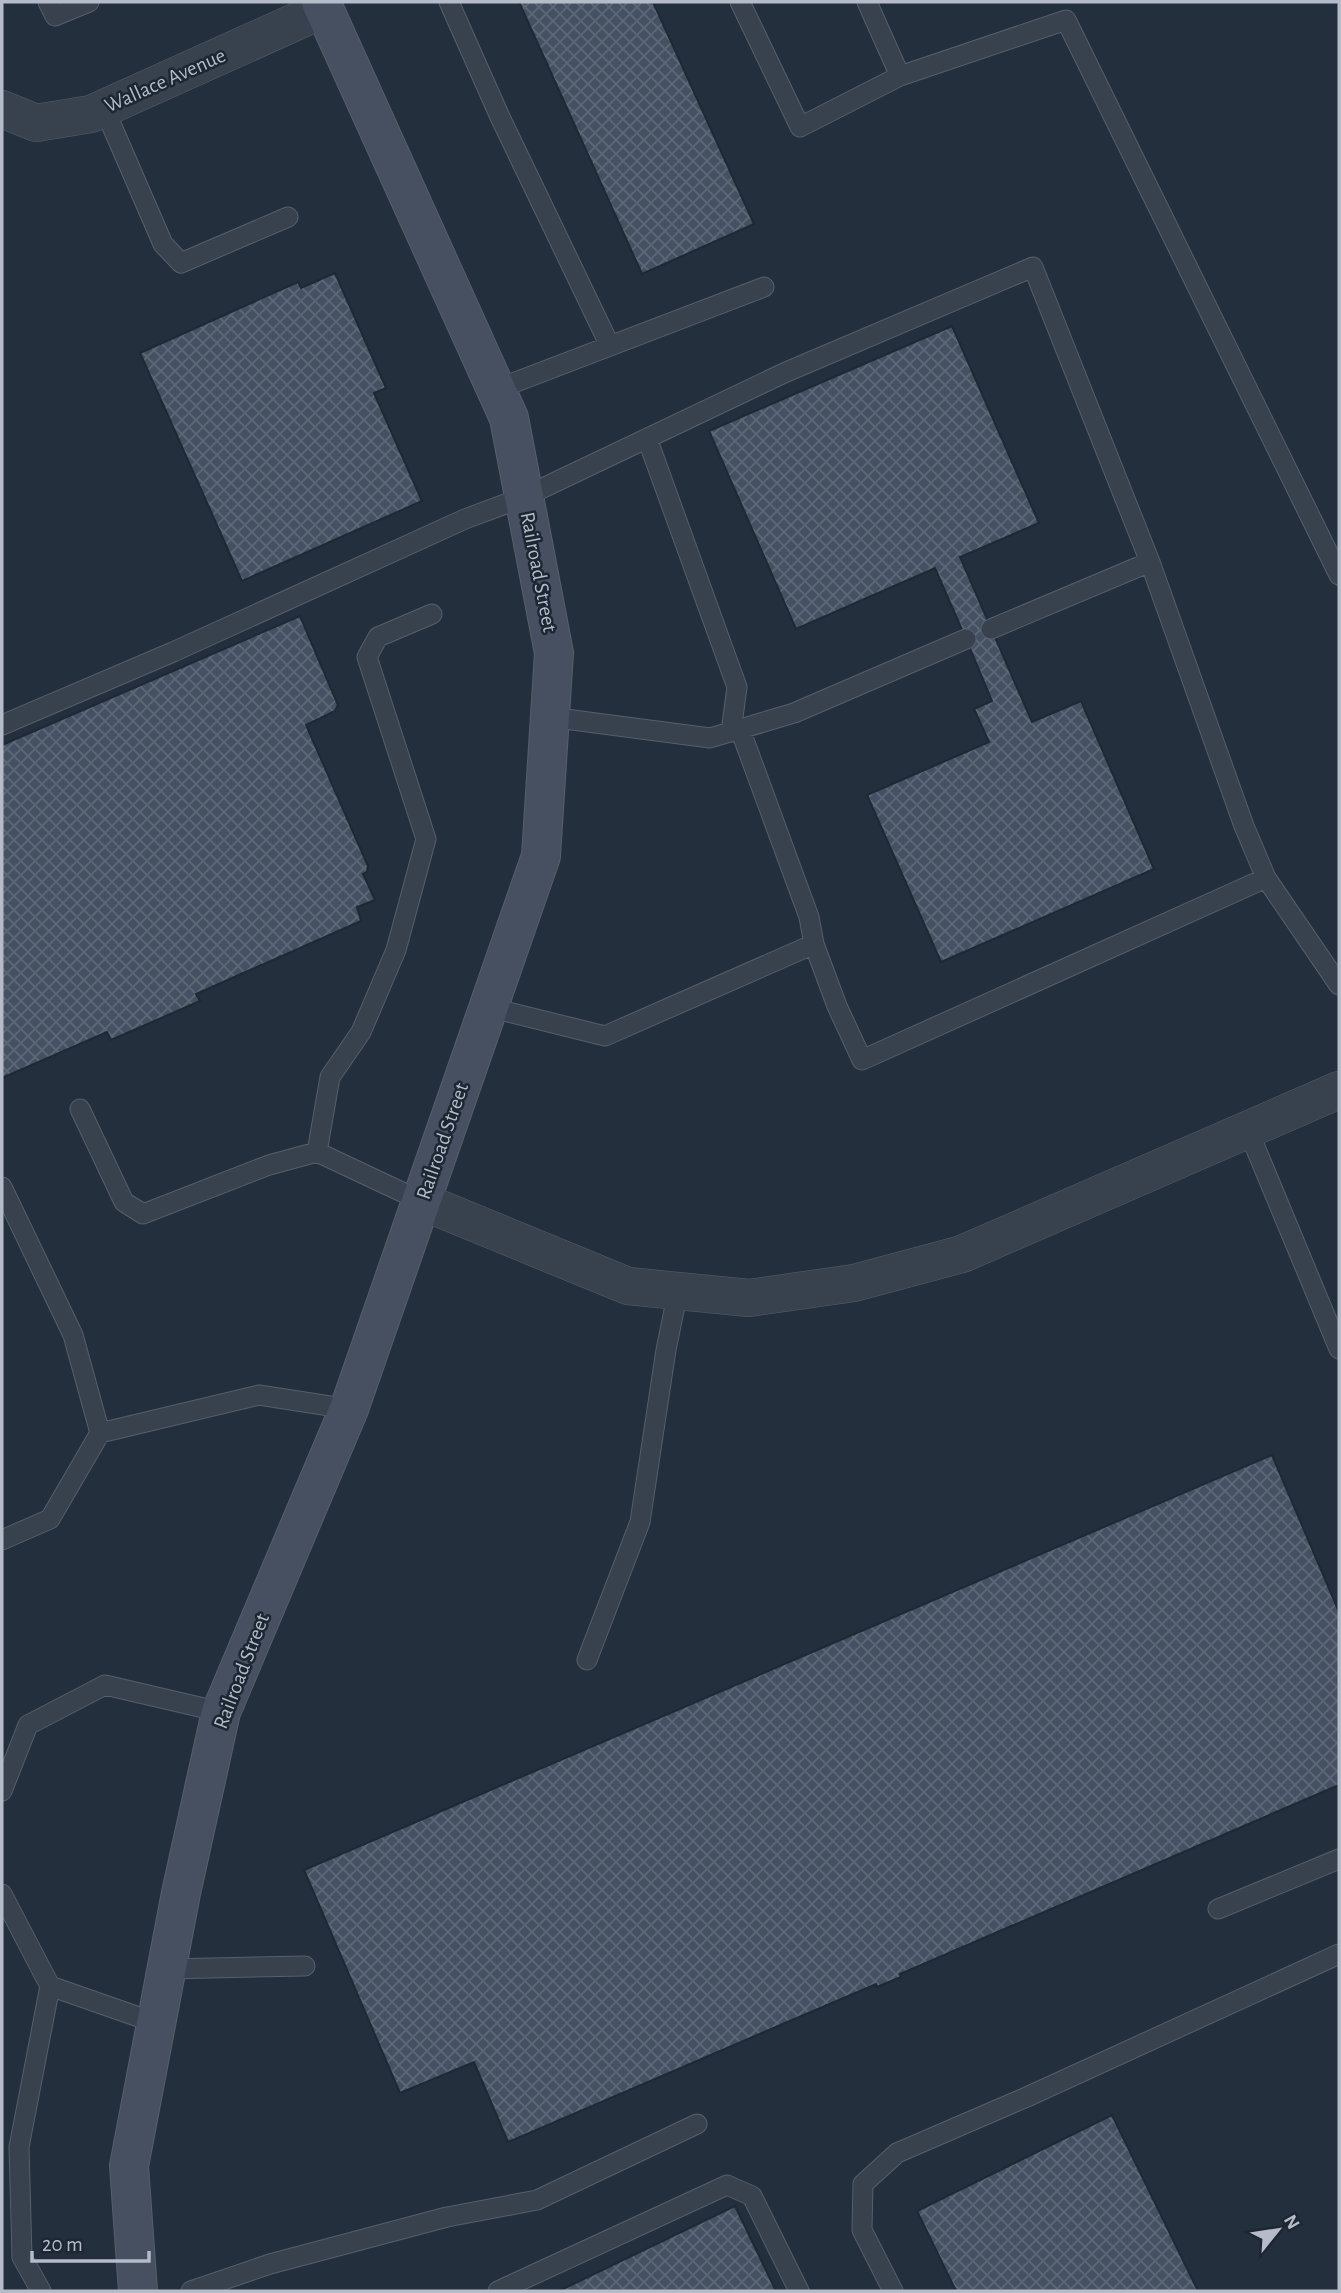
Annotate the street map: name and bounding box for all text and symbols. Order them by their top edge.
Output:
street label: Wallace Avenue [102,44,229,116]
street label: Railroad Street [517,510,560,634]
street label: Railroad Street [413,1080,472,1202]
street label: Railroad Street [210,1610,273,1732]
north arrow [1243,2195,1313,2265]
text: N [1280,2212,1303,2233]
scale bar [32,2220,149,2264]
text: 20 m [42,2234,83,2255]

